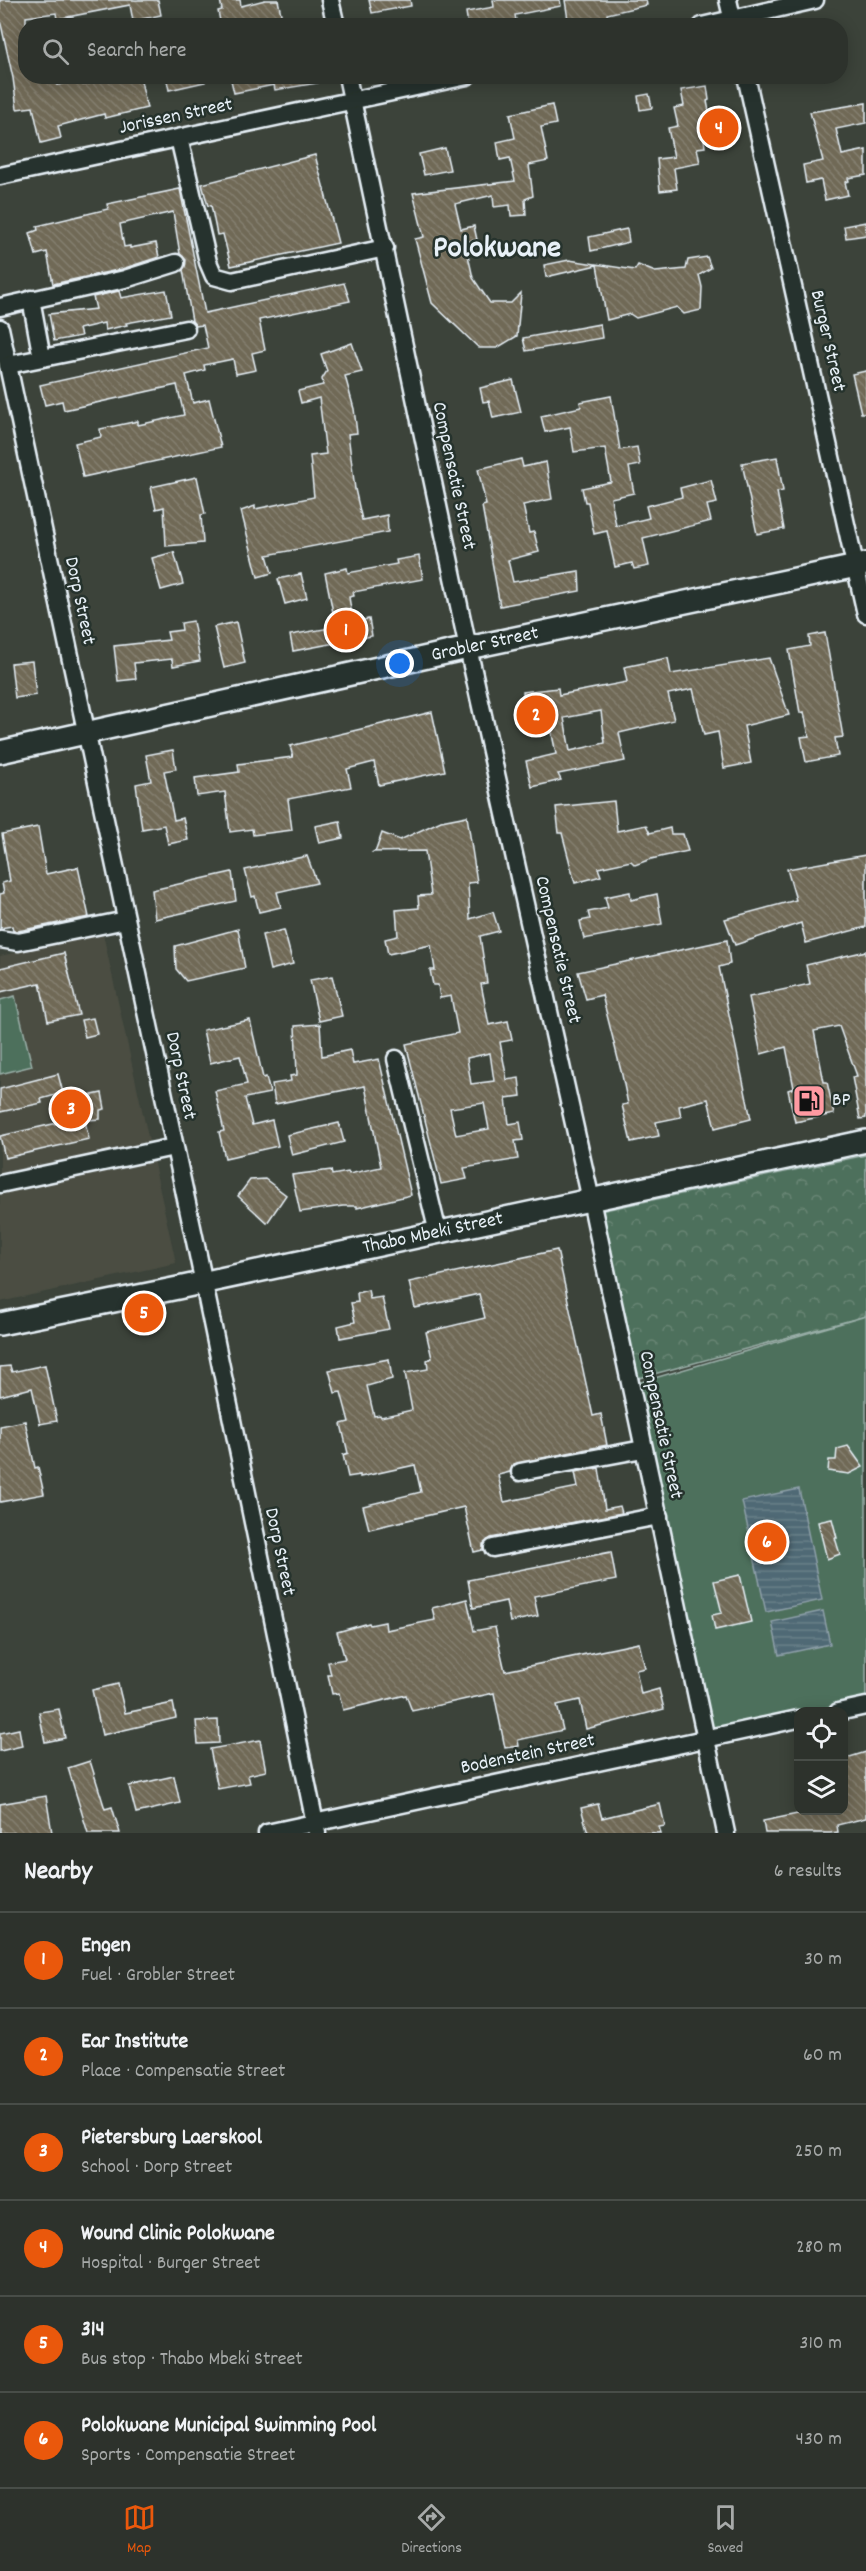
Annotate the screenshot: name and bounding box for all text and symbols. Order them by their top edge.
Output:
search box [18,18,848,84]
icon: search [39,35,72,68]
text: Search here [87,36,186,67]
street label: Jorissen Street [117,91,235,143]
pin: 4 [700,106,738,150]
district label: Polokwane [433,227,561,273]
street label: Burger Street [802,287,852,395]
street label: Compensatie Street [424,399,482,553]
street label: Dorp Street [56,555,102,647]
pin: 1 [326,608,366,652]
street label: Grobler Street [429,620,541,670]
your location [385,649,414,678]
pin: 2 [516,692,556,738]
street label: Compensatie Street [526,873,588,1027]
street label: Dorp Street [157,1030,203,1122]
fuel station icon: BP [791,1083,827,1119]
pin: 3 [52,1086,90,1132]
place label: BP [832,1087,851,1115]
street label: Thabo Mbeki Street [360,1205,506,1263]
pin: 5 [124,1290,164,1336]
street label: Compensatie Street [631,1348,689,1502]
street label: Dorp Street [256,1506,302,1598]
pin: 6 [748,1520,786,1564]
map controls [794,1707,848,1815]
button: locate [794,1707,848,1761]
street label: Bodenstein Street [458,1727,598,1783]
button: layers [794,1761,848,1815]
text: Nearby [24,1854,92,1891]
text: 6 results [774,1858,842,1886]
text: Engen [81,1931,131,1962]
text: 1 [41,1946,46,1974]
text: 30 m [804,1946,842,1974]
text: Fuel · Grobler Street [81,1962,235,1990]
text: Ear Institute [81,2027,188,2058]
text: 2 [39,2042,48,2070]
text: 60 m [803,2042,842,2070]
text: Place · Compensatie Street [81,2058,285,2086]
text: Pietersburg Laerskool [81,2123,262,2154]
text: 3 [39,2138,48,2166]
text: 250 m [795,2138,842,2166]
text: School · Dorp Street [81,2154,232,2182]
text: Wound Clinic Polokwane [81,2219,275,2250]
text: 4 [39,2234,48,2262]
text: 280 m [796,2234,842,2262]
text: Hospital · Burger Street [81,2250,260,2278]
text: 314 [81,2315,105,2346]
text: 5 [39,2330,48,2358]
text: 310 m [800,2330,842,2358]
text: Bus stop · Thabo Mbeki Street [81,2346,303,2374]
text: Polokwane Municipal Swimming Pool [81,2411,376,2442]
text: 6 [39,2426,48,2454]
text: 430 m [796,2426,842,2454]
text: Sports · Compensatie Street [81,2442,296,2470]
tab: Map [123,2501,156,2560]
tab: Directions [401,2501,462,2560]
tab: Saved [707,2501,743,2560]

